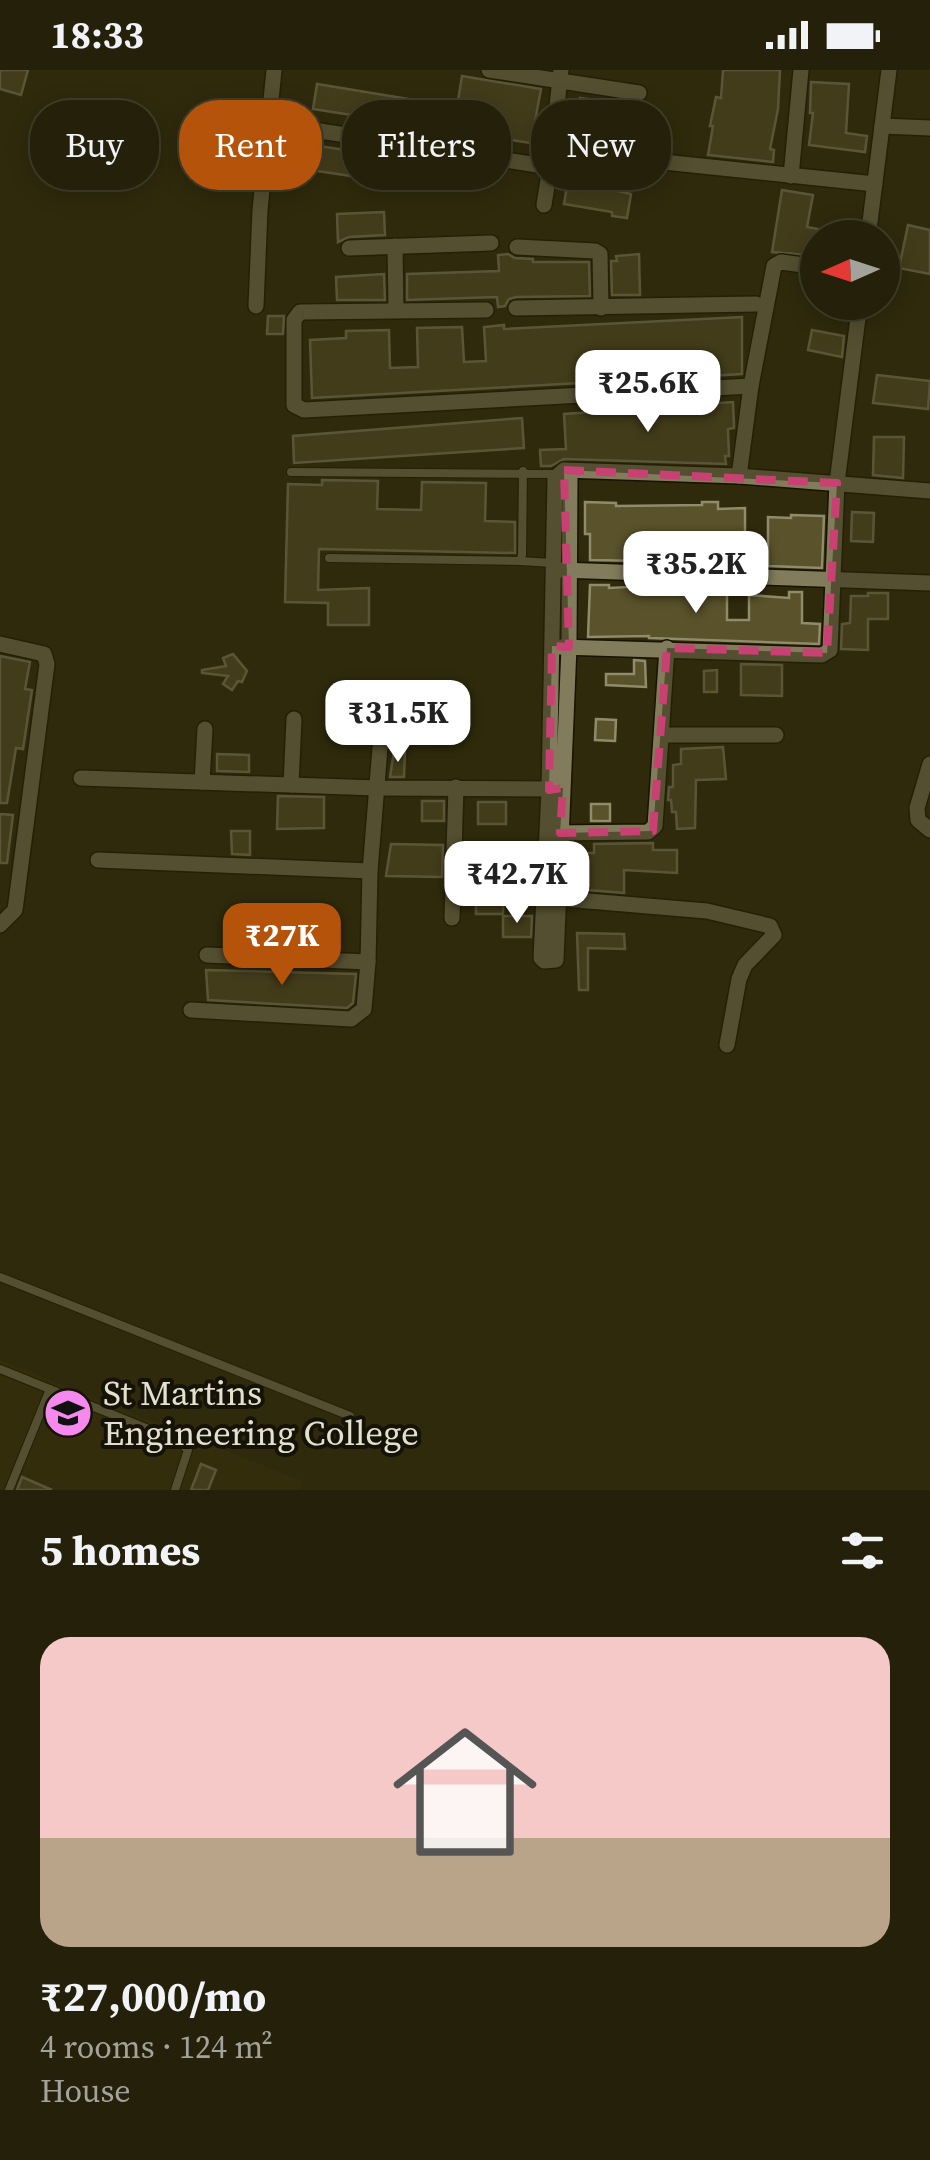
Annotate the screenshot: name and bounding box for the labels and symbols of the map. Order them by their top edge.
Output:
north arrow [800,220,900,320]
pin: ₹25.6K [567,350,729,435]
pin: ₹35.2K [615,531,777,616]
pin: ₹31.5K [317,680,479,765]
pin: ₹42.7K [436,841,598,926]
pin: ₹27K [223,903,341,988]
place label: St Martins Engineering College [103,1369,419,1457]
school or university icon: St Martins Engineering College [42,1387,94,1439]

